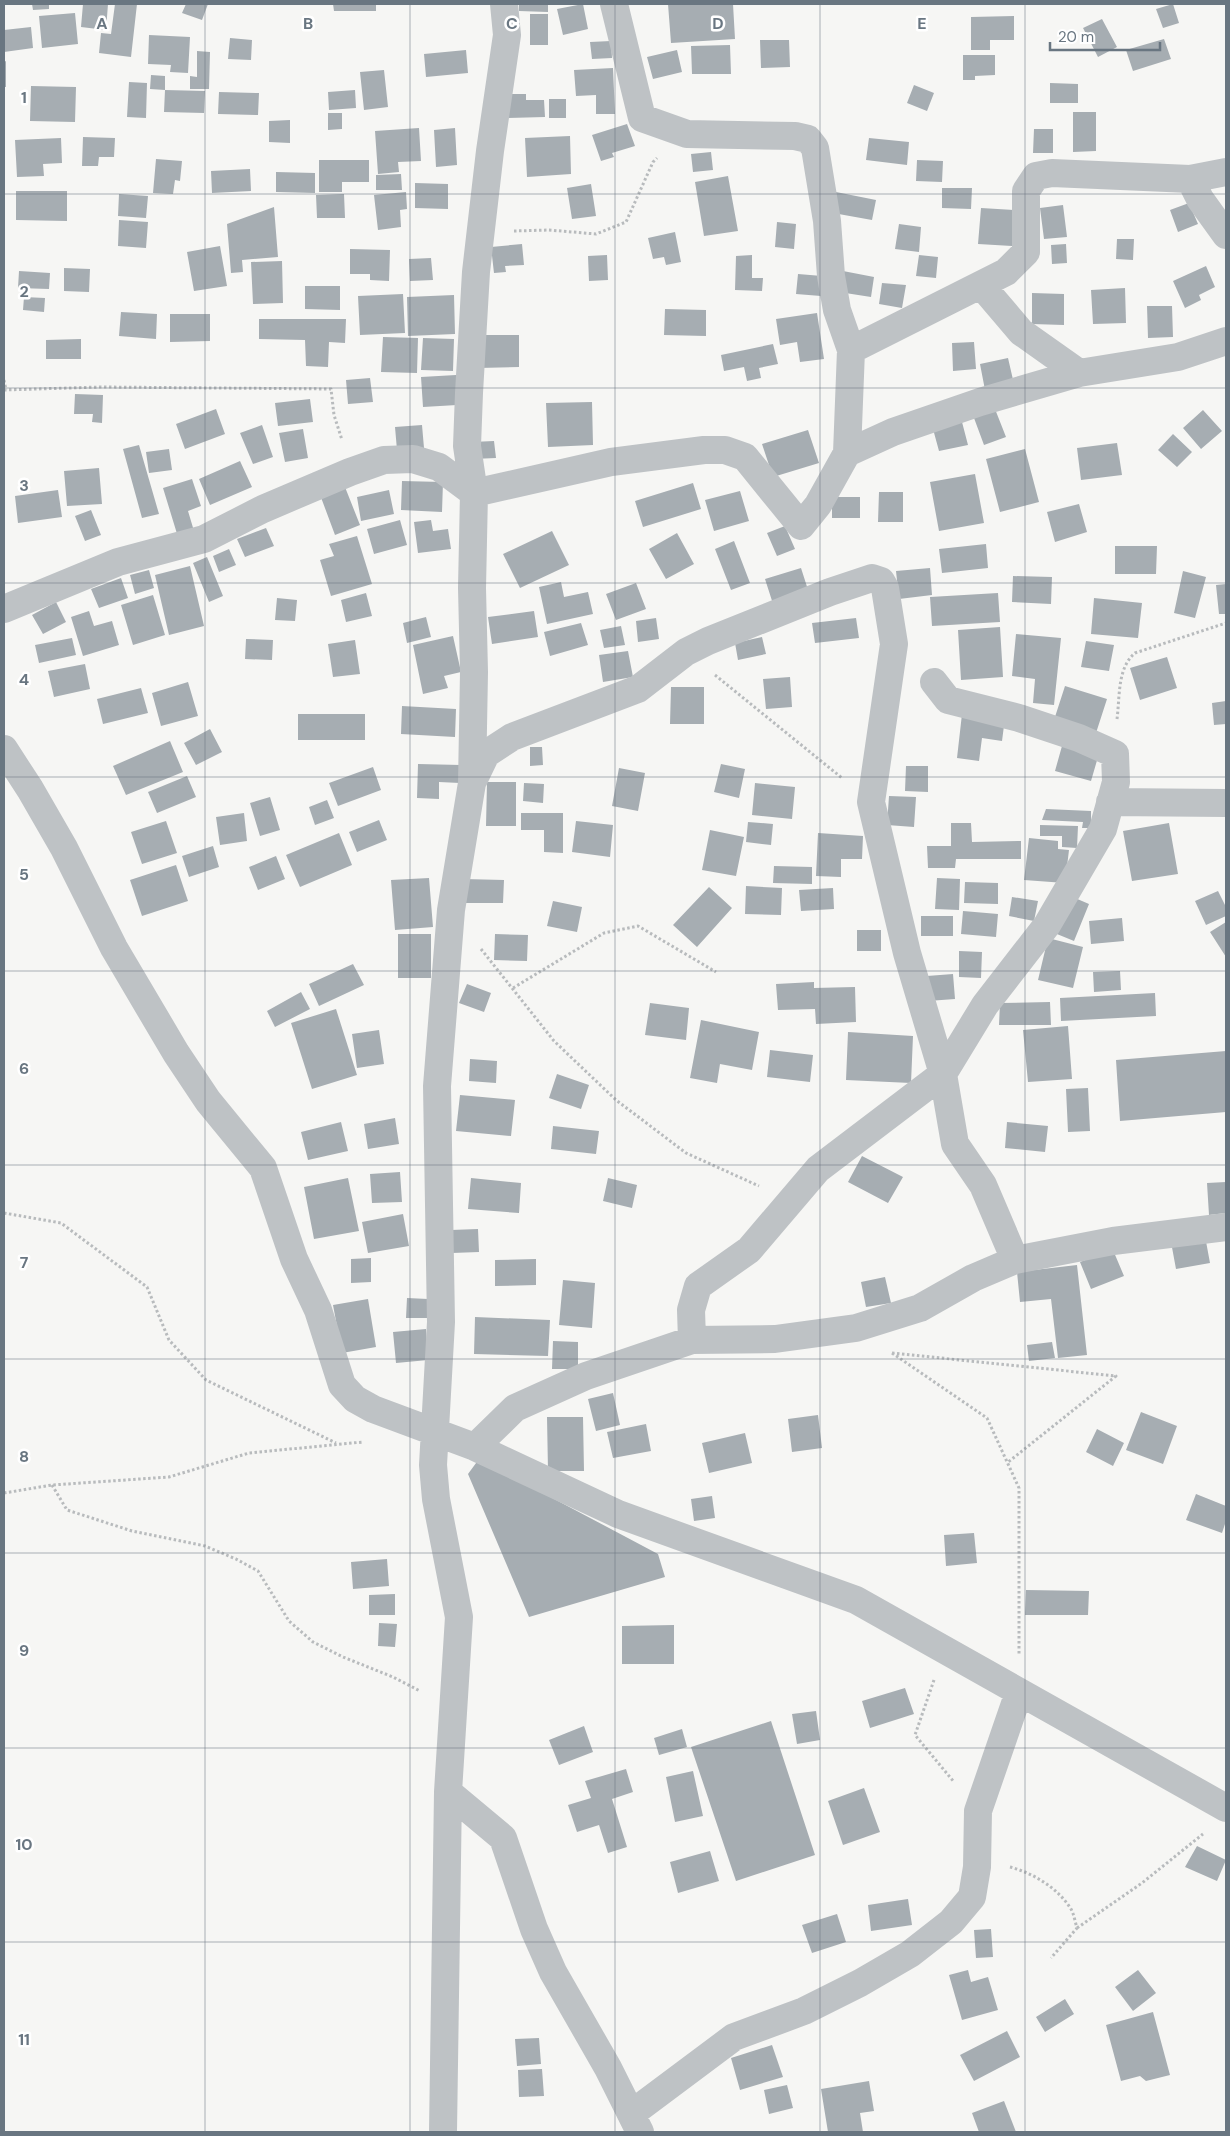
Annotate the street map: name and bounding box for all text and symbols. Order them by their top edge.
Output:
text: A [96,13,108,34]
text: B [303,13,313,34]
text: C [506,13,518,34]
text: D [712,13,724,34]
text: E [917,13,927,34]
scale bar [1050,20,1160,52]
text: 20 m [1058,27,1094,47]
text: 1 [21,87,27,108]
text: 2 [19,281,29,302]
text: 3 [19,475,29,496]
text: 4 [19,669,29,690]
text: 5 [19,864,29,885]
text: 6 [19,1058,29,1079]
text: 7 [20,1252,29,1273]
text: 8 [19,1446,29,1467]
text: 9 [19,1640,29,1661]
text: 10 [15,1834,33,1855]
text: 11 [18,2029,30,2050]

